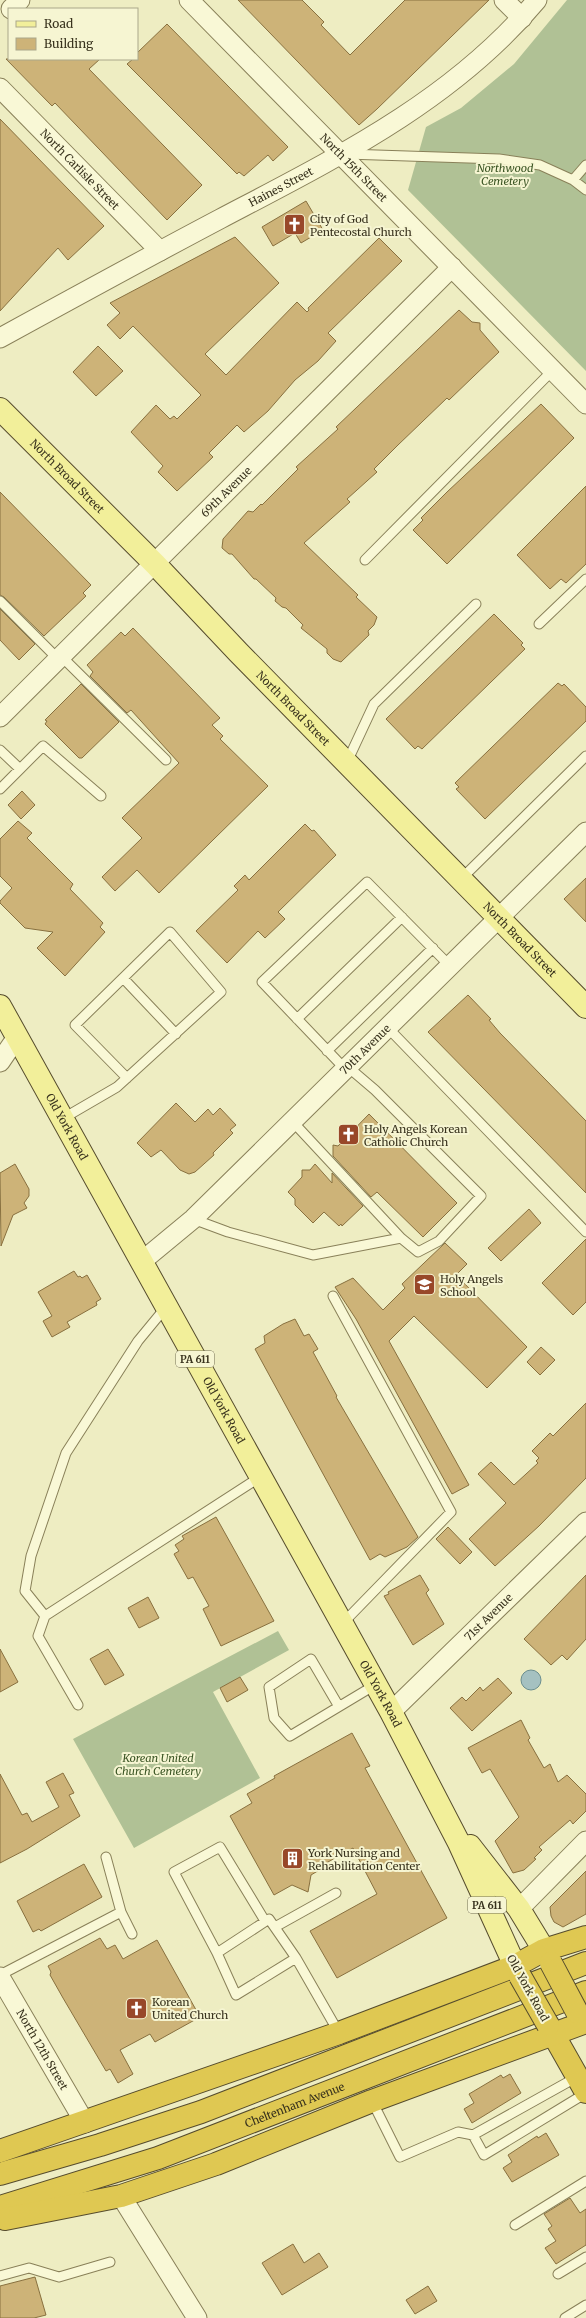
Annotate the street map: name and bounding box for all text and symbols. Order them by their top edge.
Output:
legend [8,8,138,60]
text: Road [44,16,73,31]
text: Building [44,36,94,51]
street label: North Carlisle Street [37,126,123,213]
street label: North 15th Street [317,131,391,205]
park label: Northwood Cemetery [477,161,534,188]
street label: Haines Street [246,164,316,210]
church icon: City of God Pentecostal Church [281,212,307,238]
place label: City of God Pentecostal Church [310,212,412,239]
street label: North Broad Street [27,436,108,517]
street label: 69th Avenue [198,464,255,520]
street label: North Broad Street [253,668,333,749]
street label: North Broad Street [480,899,560,980]
street label: 70th Avenue [337,1021,394,1078]
street label: Old York Road [43,1091,91,1163]
church icon: Holy Angels Korean Catholic Church [336,1122,362,1148]
place label: Holy Angels Korean Catholic Church [364,1122,468,1149]
school or university icon: Holy Angels School [411,1272,437,1298]
place label: Holy Angels School [440,1272,503,1299]
road number: PA 611 [176,1351,214,1367]
street label: Old York Road [200,1374,248,1446]
street label: 71st Avenue [461,1590,516,1644]
street label: Old York Road [357,1658,405,1730]
park label: Korean United Church Cemetery [115,1751,201,1778]
building icon: York Nursing and Rehabilitation Center [280,1846,306,1872]
place label: York Nursing and Rehabilitation Center [307,1846,420,1873]
road number: PA 611 [468,1897,506,1913]
street label: Old York Road [504,1952,552,2024]
church icon: Korean United Church [123,1995,149,2021]
place label: Korean United Church [152,1995,229,2022]
street label: North 12th Street [13,2007,72,2093]
street label: Cheltenham Avenue [243,2079,347,2131]

